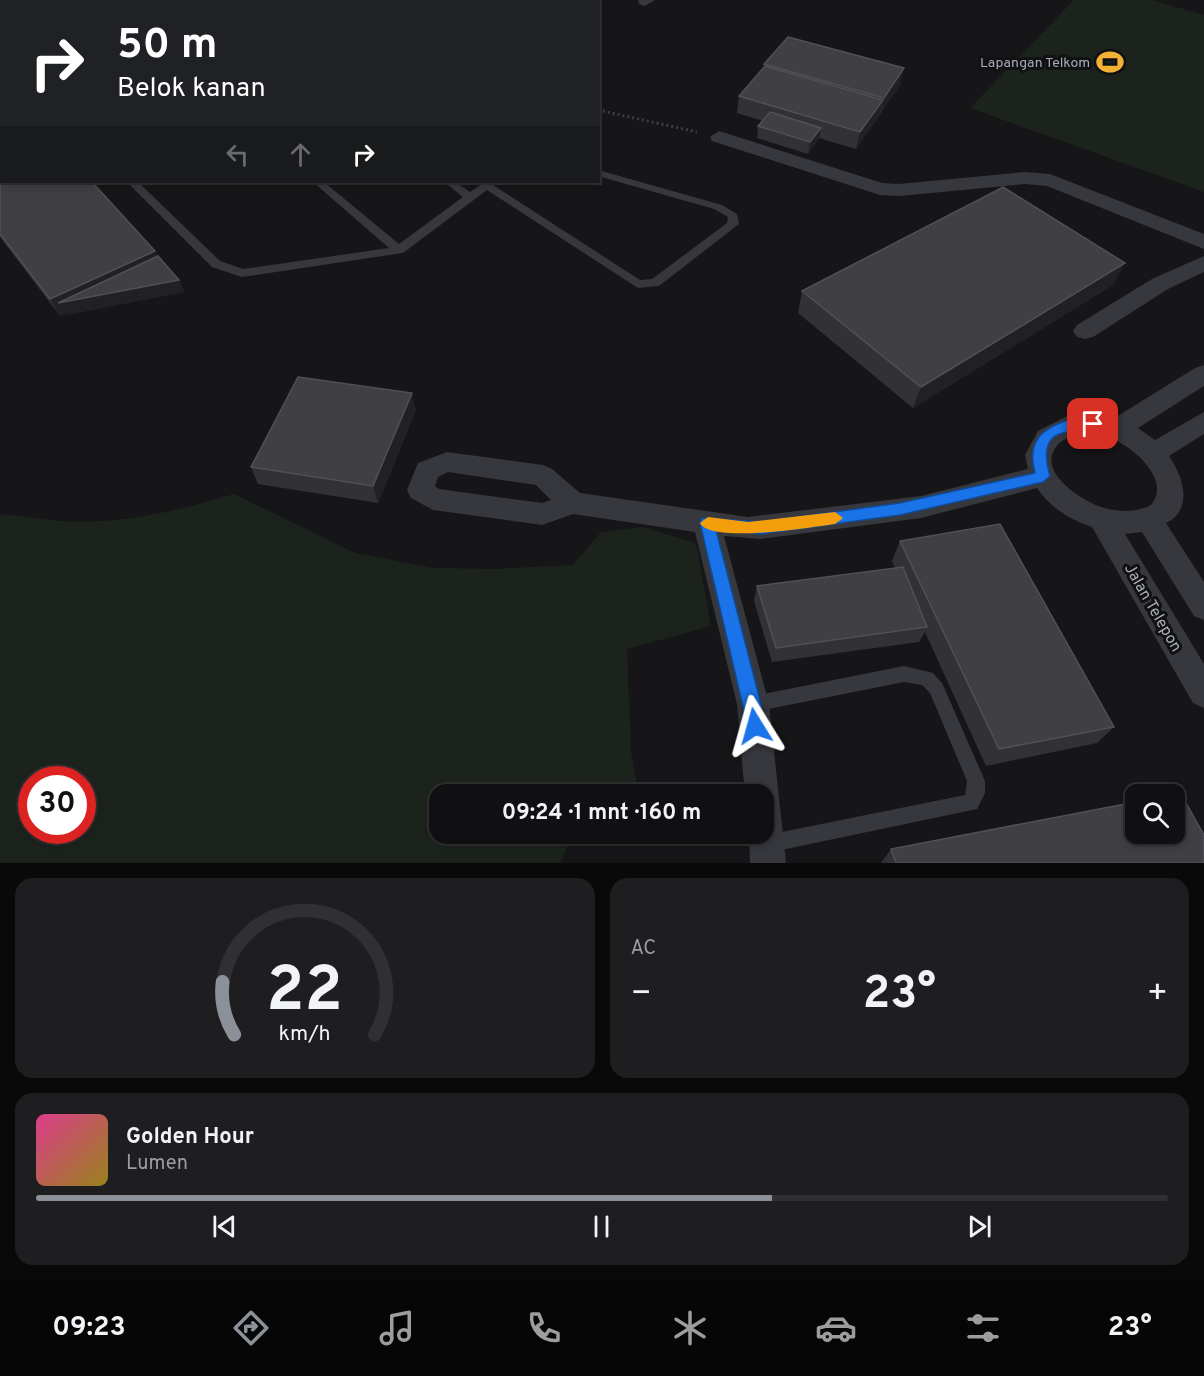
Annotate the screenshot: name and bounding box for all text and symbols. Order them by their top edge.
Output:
text: 50 m [117,20,218,73]
icon: right [18,24,96,102]
sports icon: Lapangan Telkom [1095,47,1125,77]
place label: Lapangan Telkom [980,55,1090,72]
text: Belok kanan [117,72,266,106]
icon: left [221,138,254,171]
icon: ahead [284,138,317,171]
icon: right [347,138,380,171]
pin [1067,398,1118,449]
icon: arrive [1076,407,1109,440]
street label: Jalan Telepon [1119,560,1186,656]
position arrow [723,694,787,758]
speed limit sign: 30 [18,766,96,844]
map controls [1125,784,1185,844]
button: search [1125,784,1185,844]
text: 09:24 · 1 mnt · 160 m [502,800,701,827]
text: AC [631,936,656,962]
text: 22 [267,954,343,1033]
text: 23° [863,967,936,1024]
text: − [631,974,652,1016]
text: + [1147,974,1168,1016]
text: km/h [279,1021,331,1048]
text: Golden Hour [126,1124,254,1151]
text: Lumen [126,1151,188,1177]
icon: previous [208,1210,241,1243]
icon: pause [585,1210,618,1243]
icon: next [963,1210,996,1243]
icon: directions [230,1307,272,1349]
icon: music [376,1307,418,1349]
icon: phone [523,1307,565,1349]
icon: climate [669,1307,711,1349]
icon: car [815,1307,857,1349]
icon: filters [962,1307,1004,1349]
text: 09:23 [52,1311,126,1345]
text: 23° [1108,1311,1152,1345]

